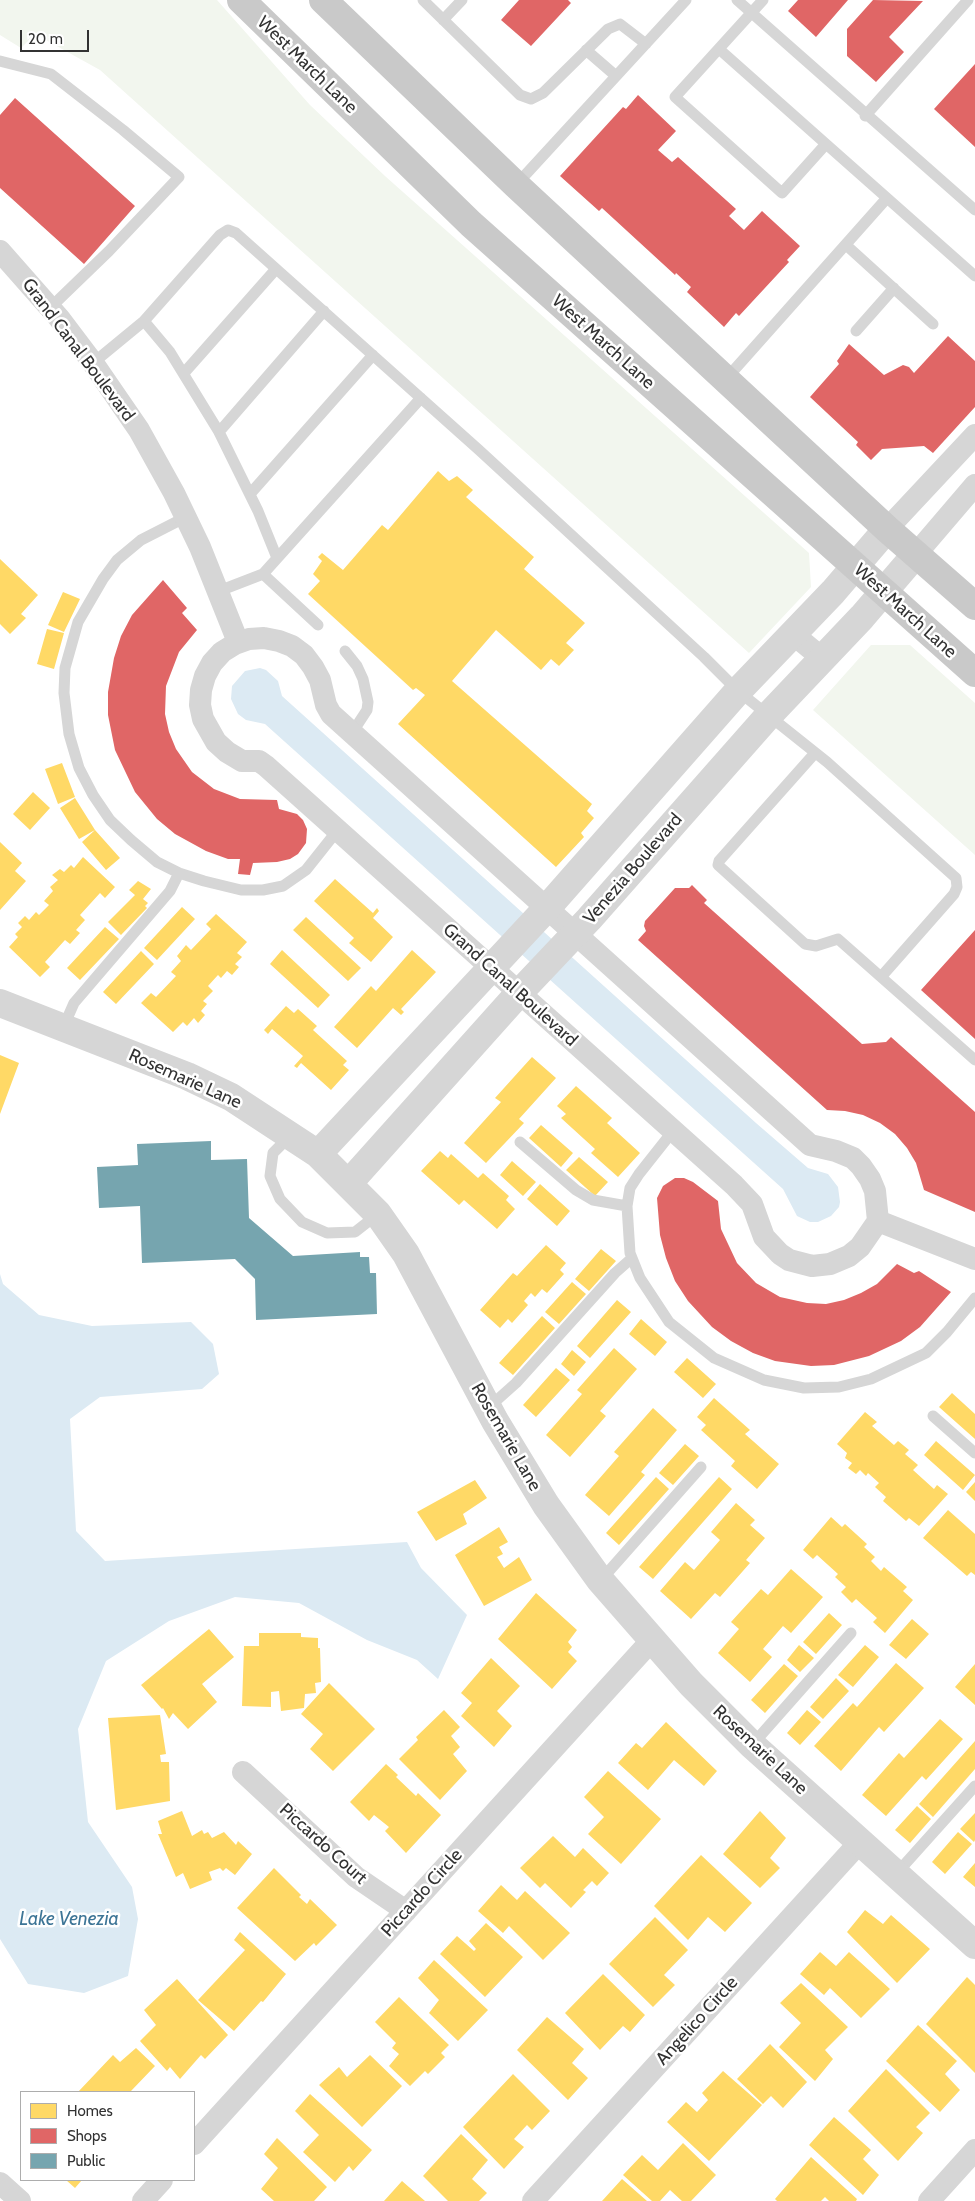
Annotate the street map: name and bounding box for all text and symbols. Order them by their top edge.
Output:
street label: West March Lane [253,12,361,118]
scale bar [22,20,91,52]
text: 20 m [28,30,63,48]
street label: Grand Canal Boulevard [17,274,139,426]
street label: West March Lane [547,290,659,394]
street label: West March Lane [849,559,961,663]
street label: Venezia Boulevard [579,809,687,929]
street label: Grand Canal Boulevard [438,919,582,1051]
street label: Rosemarie Lane [125,1044,245,1114]
street label: Rosemarie Lane [466,1379,546,1495]
street label: Rosemarie Lane [708,1701,812,1799]
street label: Piccardo Court [275,1799,371,1889]
street label: Piccardo Circle [377,1845,467,1941]
water label: Lake Venezia [19,1908,119,1930]
street label: Angelico Circle [652,1972,742,2070]
legend [20,2091,195,2181]
text: Homes [67,2102,113,2120]
text: Shops [67,2127,107,2145]
text: Public [67,2152,105,2170]

